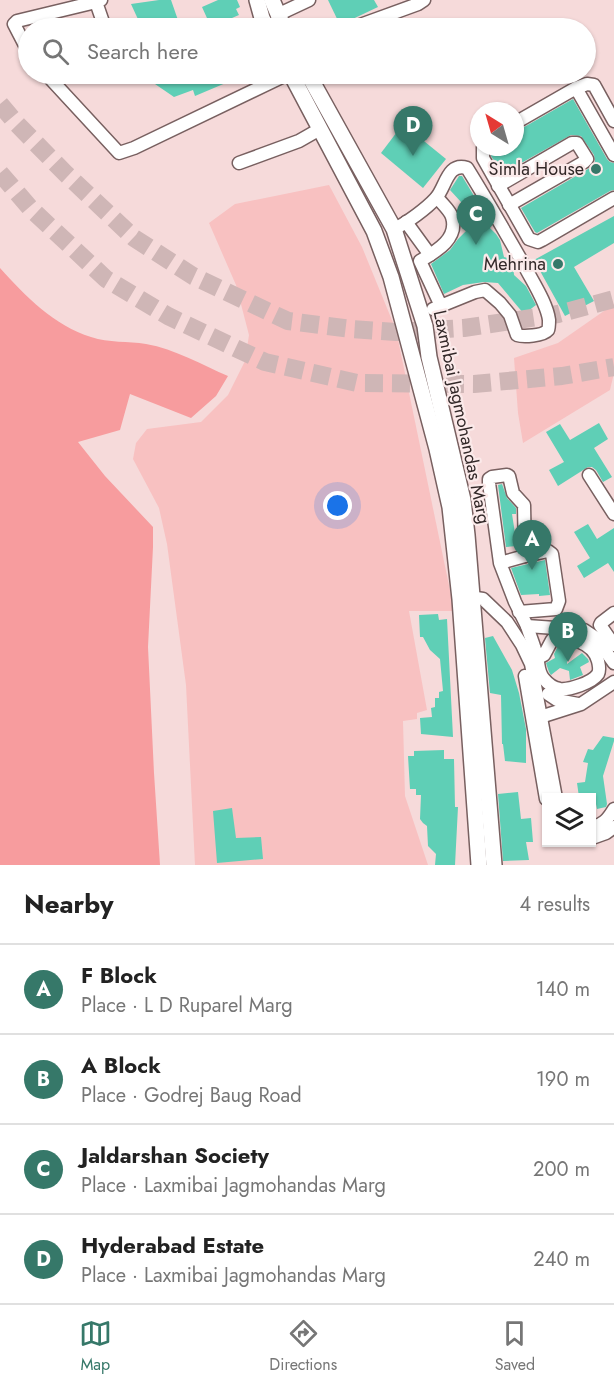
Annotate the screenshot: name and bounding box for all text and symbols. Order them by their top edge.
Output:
search box [18,18,596,84]
icon: search [39,35,72,68]
text: Search here [87,35,198,67]
north arrow [470,102,524,156]
pin: D [394,106,432,156]
place label: Simla House [489,156,584,182]
marker: Simla House [589,162,603,176]
pin: C [456,196,496,245]
place label: Mehrina [484,251,546,277]
marker: Mehrina [551,257,565,271]
street label: Laxmibai Jagmohandas Marg [427,308,497,526]
your location [323,491,352,520]
pin: A [512,520,552,570]
pin: B [548,612,588,662]
map controls [542,793,596,847]
button: layers [542,793,596,847]
text: Nearby [24,885,113,923]
text: 4 results [519,890,590,919]
text: F Block [81,959,157,991]
text: A [36,975,51,1004]
text: 140 m [536,975,590,1004]
text: Place · L D Ruparel Marg [81,991,293,1020]
text: A Block [81,1049,161,1081]
text: B [37,1065,50,1094]
text: 190 m [536,1065,590,1094]
text: Place · Godrej Baug Road [81,1081,302,1110]
text: Jaldarshan Society [81,1139,269,1171]
text: C [36,1155,51,1184]
text: 200 m [533,1155,590,1184]
text: Place · Laxmibai Jagmohandas Marg [81,1171,386,1200]
text: Hyderabad Estate [81,1229,264,1261]
text: D [36,1245,51,1274]
text: 240 m [533,1245,590,1274]
text: Place · Laxmibai Jagmohandas Marg [81,1261,386,1290]
tab: Map [79,1317,112,1376]
tab: Directions [269,1317,337,1376]
tab: Saved [495,1317,535,1376]

